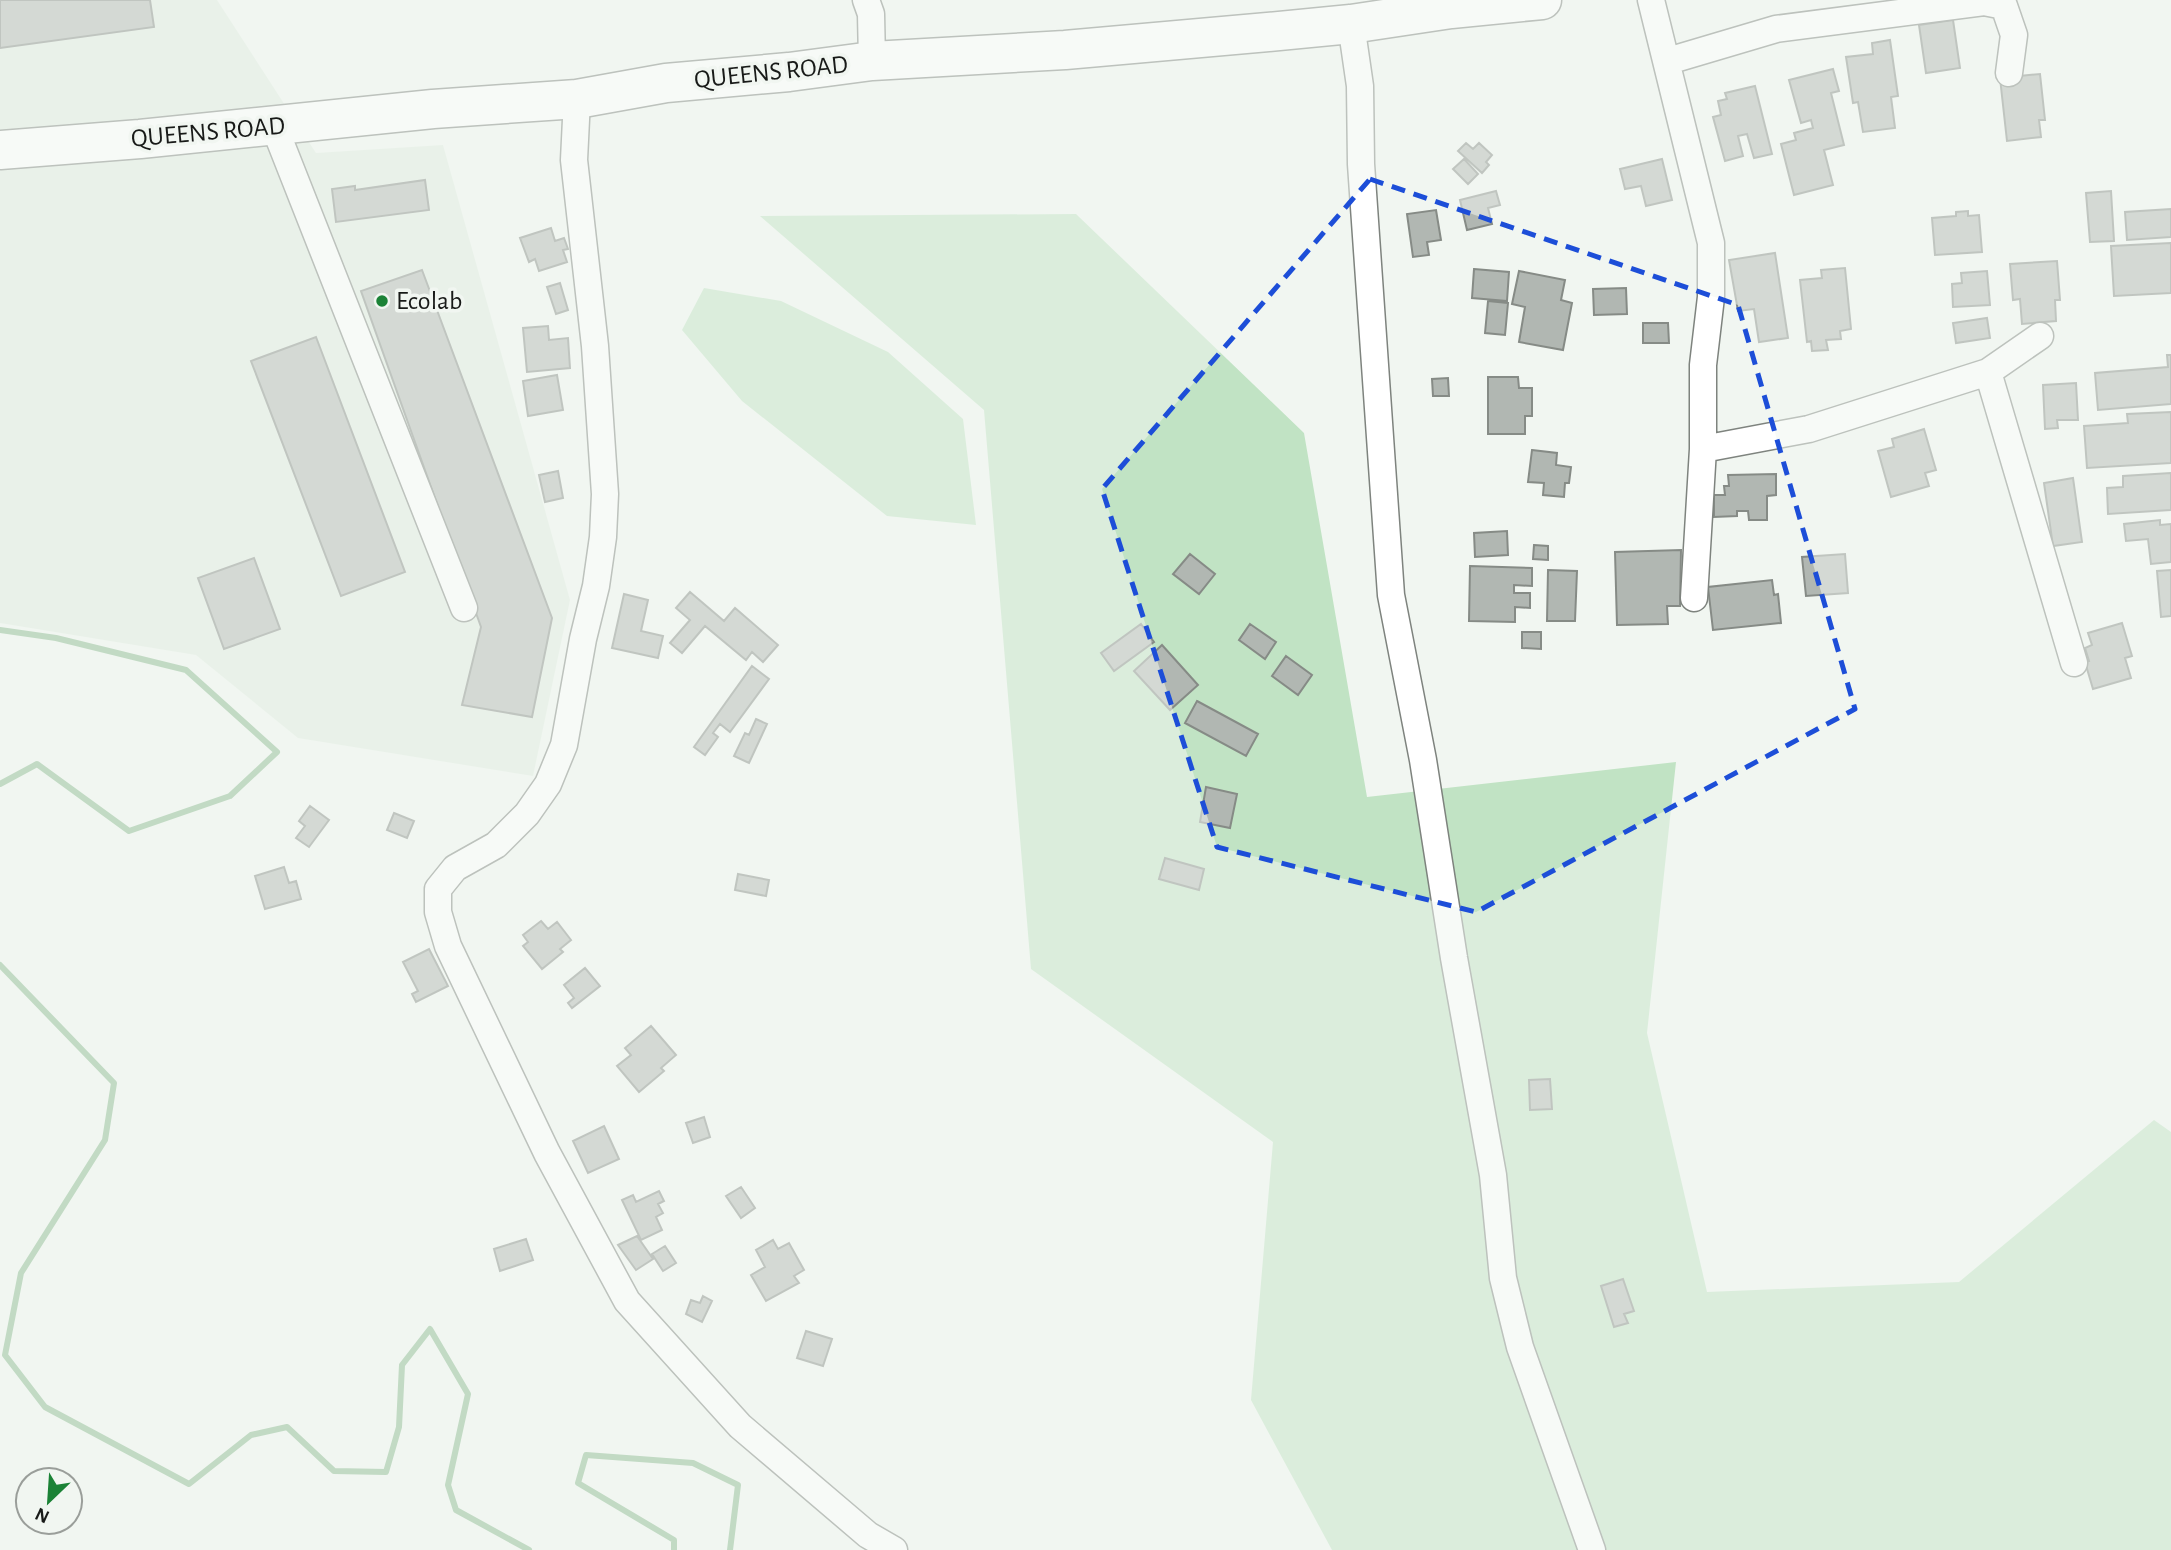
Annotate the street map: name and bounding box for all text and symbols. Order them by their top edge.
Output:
street label: QUEENS ROAD [693,51,849,93]
street label: QUEENS ROAD [130,112,286,152]
place label: Ecolab [396,288,462,314]
marker: Ecolab [374,293,390,309]
north arrow [14,1466,84,1536]
text: N [32,1504,52,1526]

